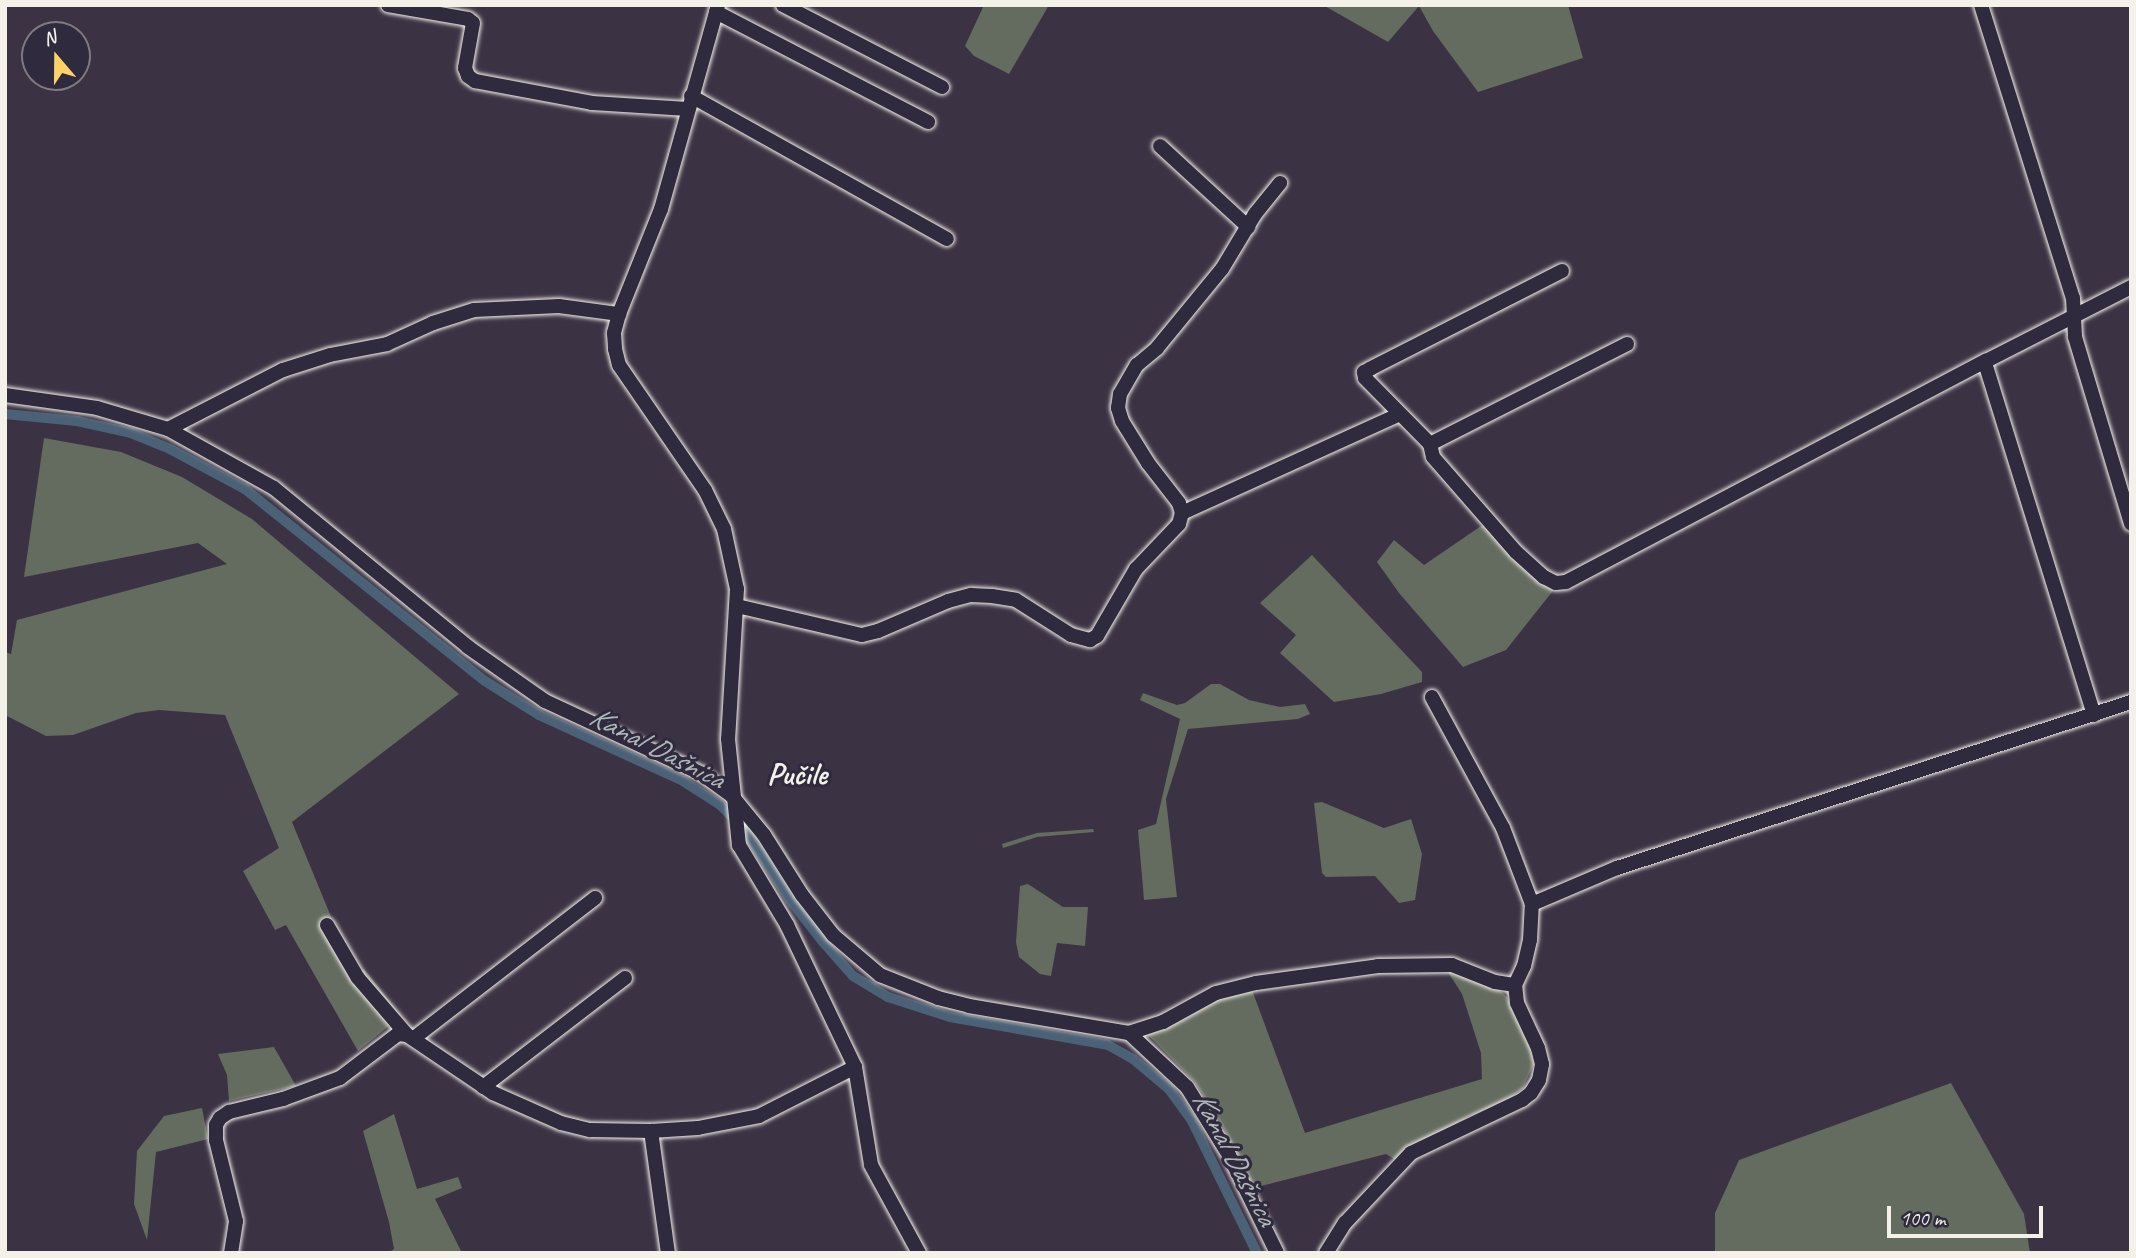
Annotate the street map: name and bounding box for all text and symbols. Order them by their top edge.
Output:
north arrow [21,21,91,91]
text: N [40,25,59,51]
water label: Kanal Dašnica [583,698,731,796]
district label: Pučile [767,755,827,793]
water label: Kanal Dašnica [1185,1085,1285,1231]
scale bar [1891,1192,2047,1236]
text: 100 m [1900,1205,1945,1231]

